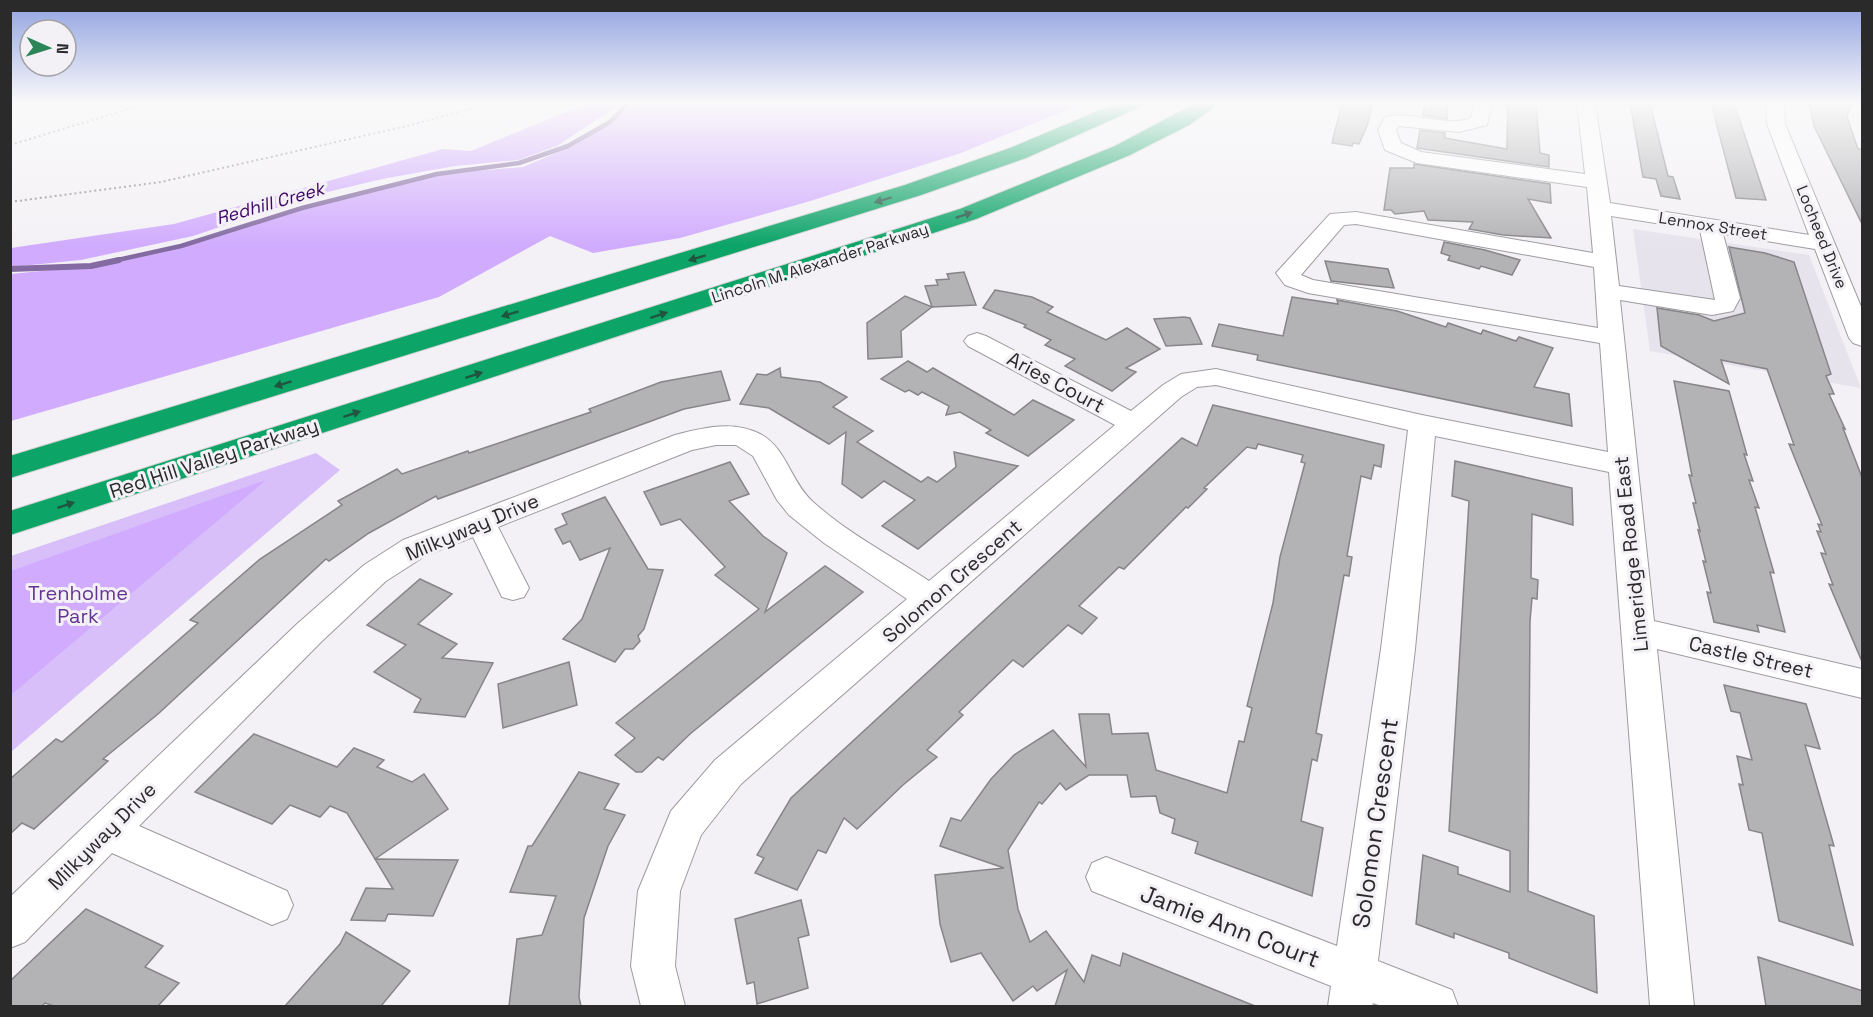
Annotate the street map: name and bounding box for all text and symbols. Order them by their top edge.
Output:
north arrow [18,18,78,78]
text: N [52,43,73,55]
water label: Redhill Creek [213,176,329,229]
street label: Locheed Drive [1792,182,1852,292]
one-way arrow [874,195,892,205]
street label: Lennox Street [1657,207,1769,245]
one-way arrow [956,210,974,220]
street label: Lincoln M. Alexander Parkway [709,218,931,308]
one-way arrow [688,254,706,263]
one-way arrow [501,310,519,319]
one-way arrow [650,310,668,320]
street label: Aries Court [1003,345,1109,419]
one-way arrow [465,370,483,379]
one-way arrow [274,380,292,389]
one-way arrow [343,409,361,418]
street label: Red Hill Valley Parkway [106,412,322,504]
street label: Limeridge Road East [1608,455,1654,653]
street label: Milkyway Drive [401,487,543,567]
one-way arrow [57,500,75,509]
street label: Solomon Crescent [877,513,1027,649]
park label: Trenholme Park [28,580,128,629]
street label: Castle Street [1686,630,1816,684]
street label: Solomon Crescent [1345,716,1405,930]
street label: Milkyway Drive [42,776,162,896]
street label: Jamie Ann Court [1136,878,1324,974]

